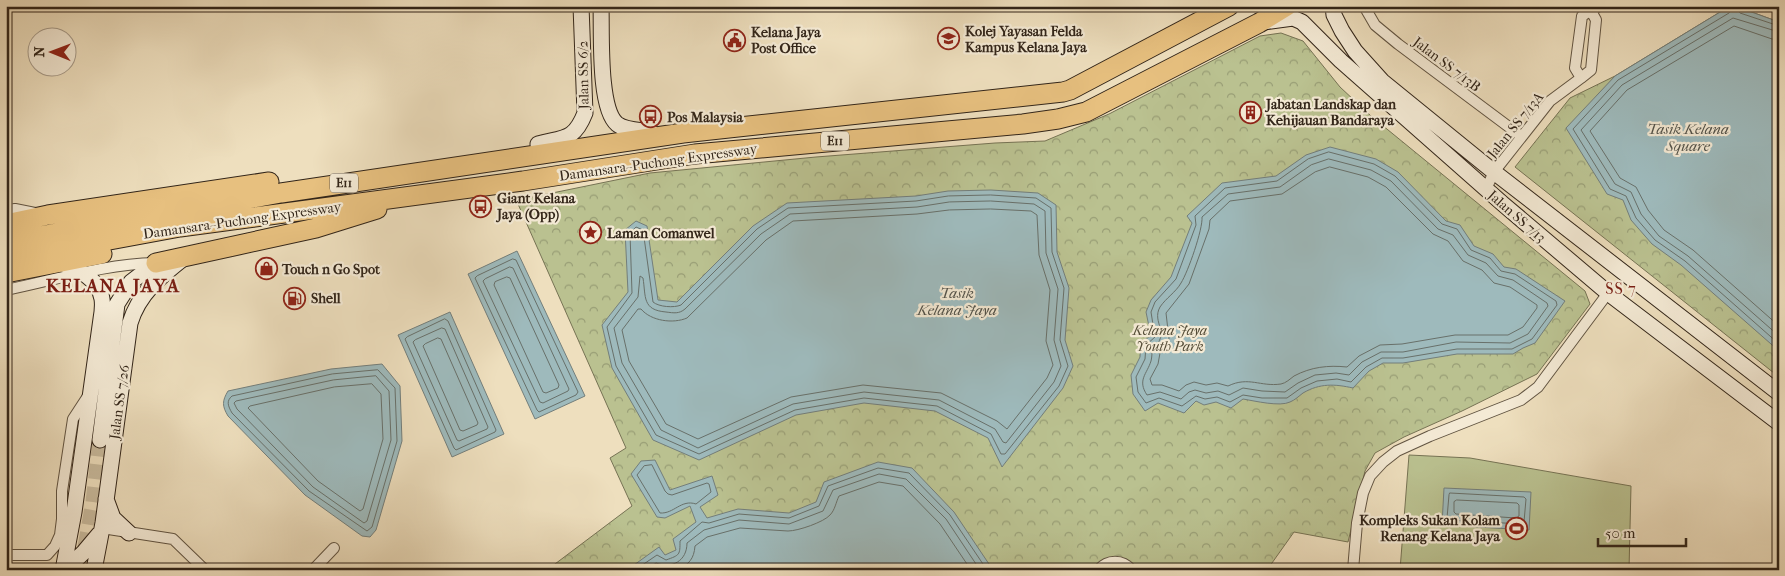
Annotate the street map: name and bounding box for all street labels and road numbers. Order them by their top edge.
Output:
street label: Jalan SS 7/13B [1409,33,1484,95]
street label: Jalan SS 6/2 [574,41,593,110]
street label: Jalan SS 7/13A [1483,88,1548,163]
road number: E11 [821,132,849,150]
street label: Damansara–Puchong Expressway [558,140,759,185]
road number: E11 [330,174,358,192]
street label: Jalan SS 7/13 [1483,186,1549,246]
street label: Damansara–Puchong Expressway [142,198,343,243]
street label: Jalan SS 7/26 [106,363,133,441]

